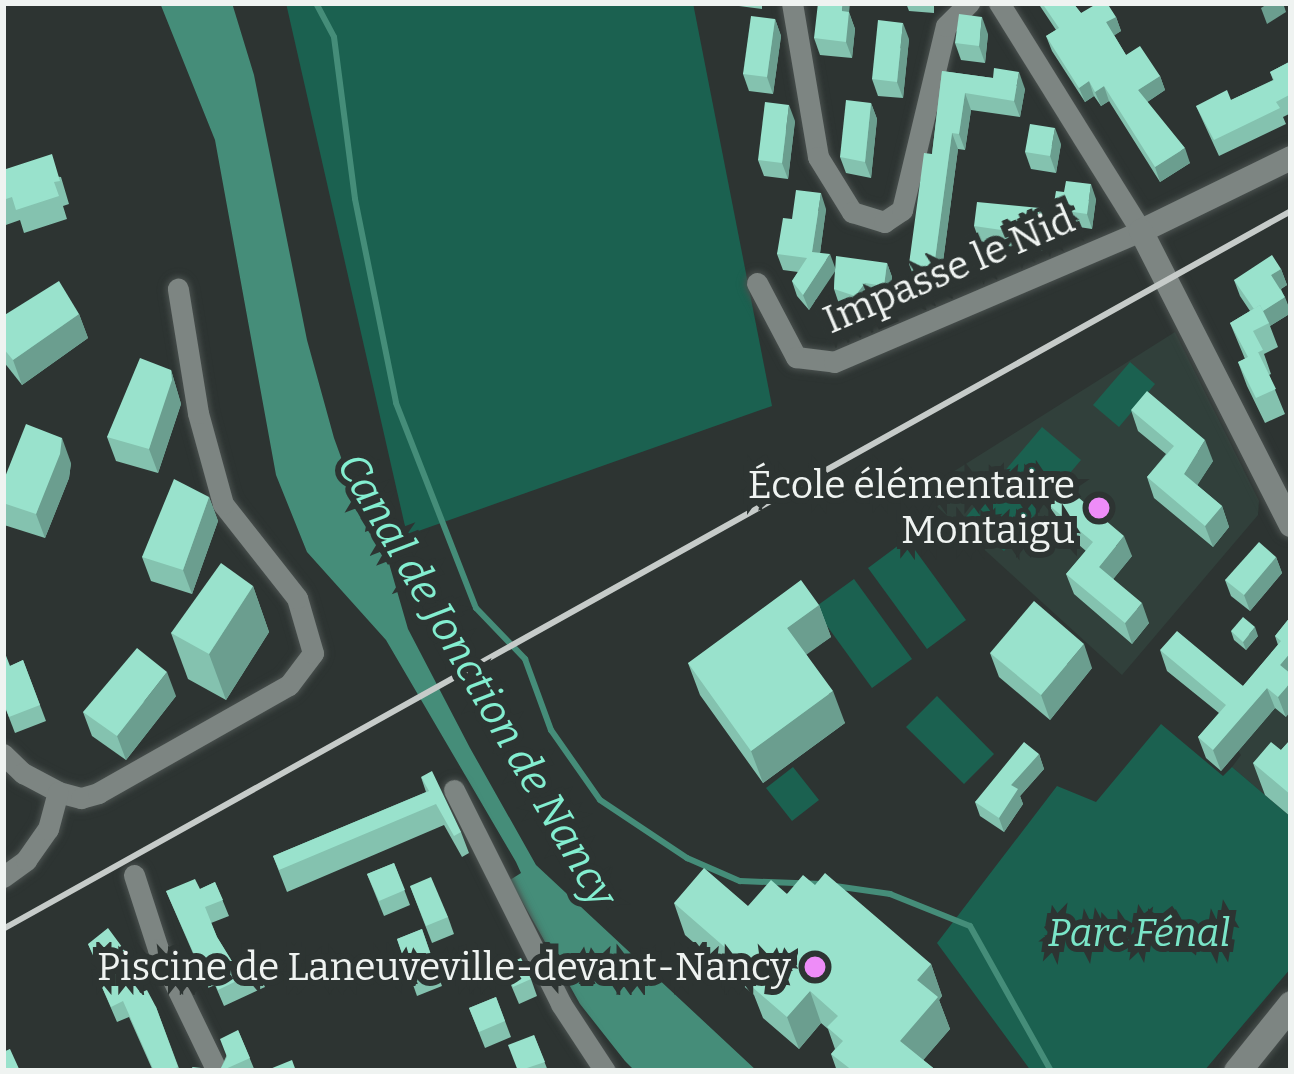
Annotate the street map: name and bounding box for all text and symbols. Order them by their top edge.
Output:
street label: Impasse le Nid [817,196,1081,344]
water label: Canal de Jonction de Nancy [327,445,627,915]
place label: École élémentaire Montaigu [748,463,1075,554]
marker: École élémentaire Montaigu [1086,495,1112,521]
park label: Parc Fénal [1048,910,1230,956]
place label: Piscine de Laneuveville-devant-Nancy [97,944,791,990]
marker: Piscine de Laneuveville-devant-Nancy [802,954,828,980]

